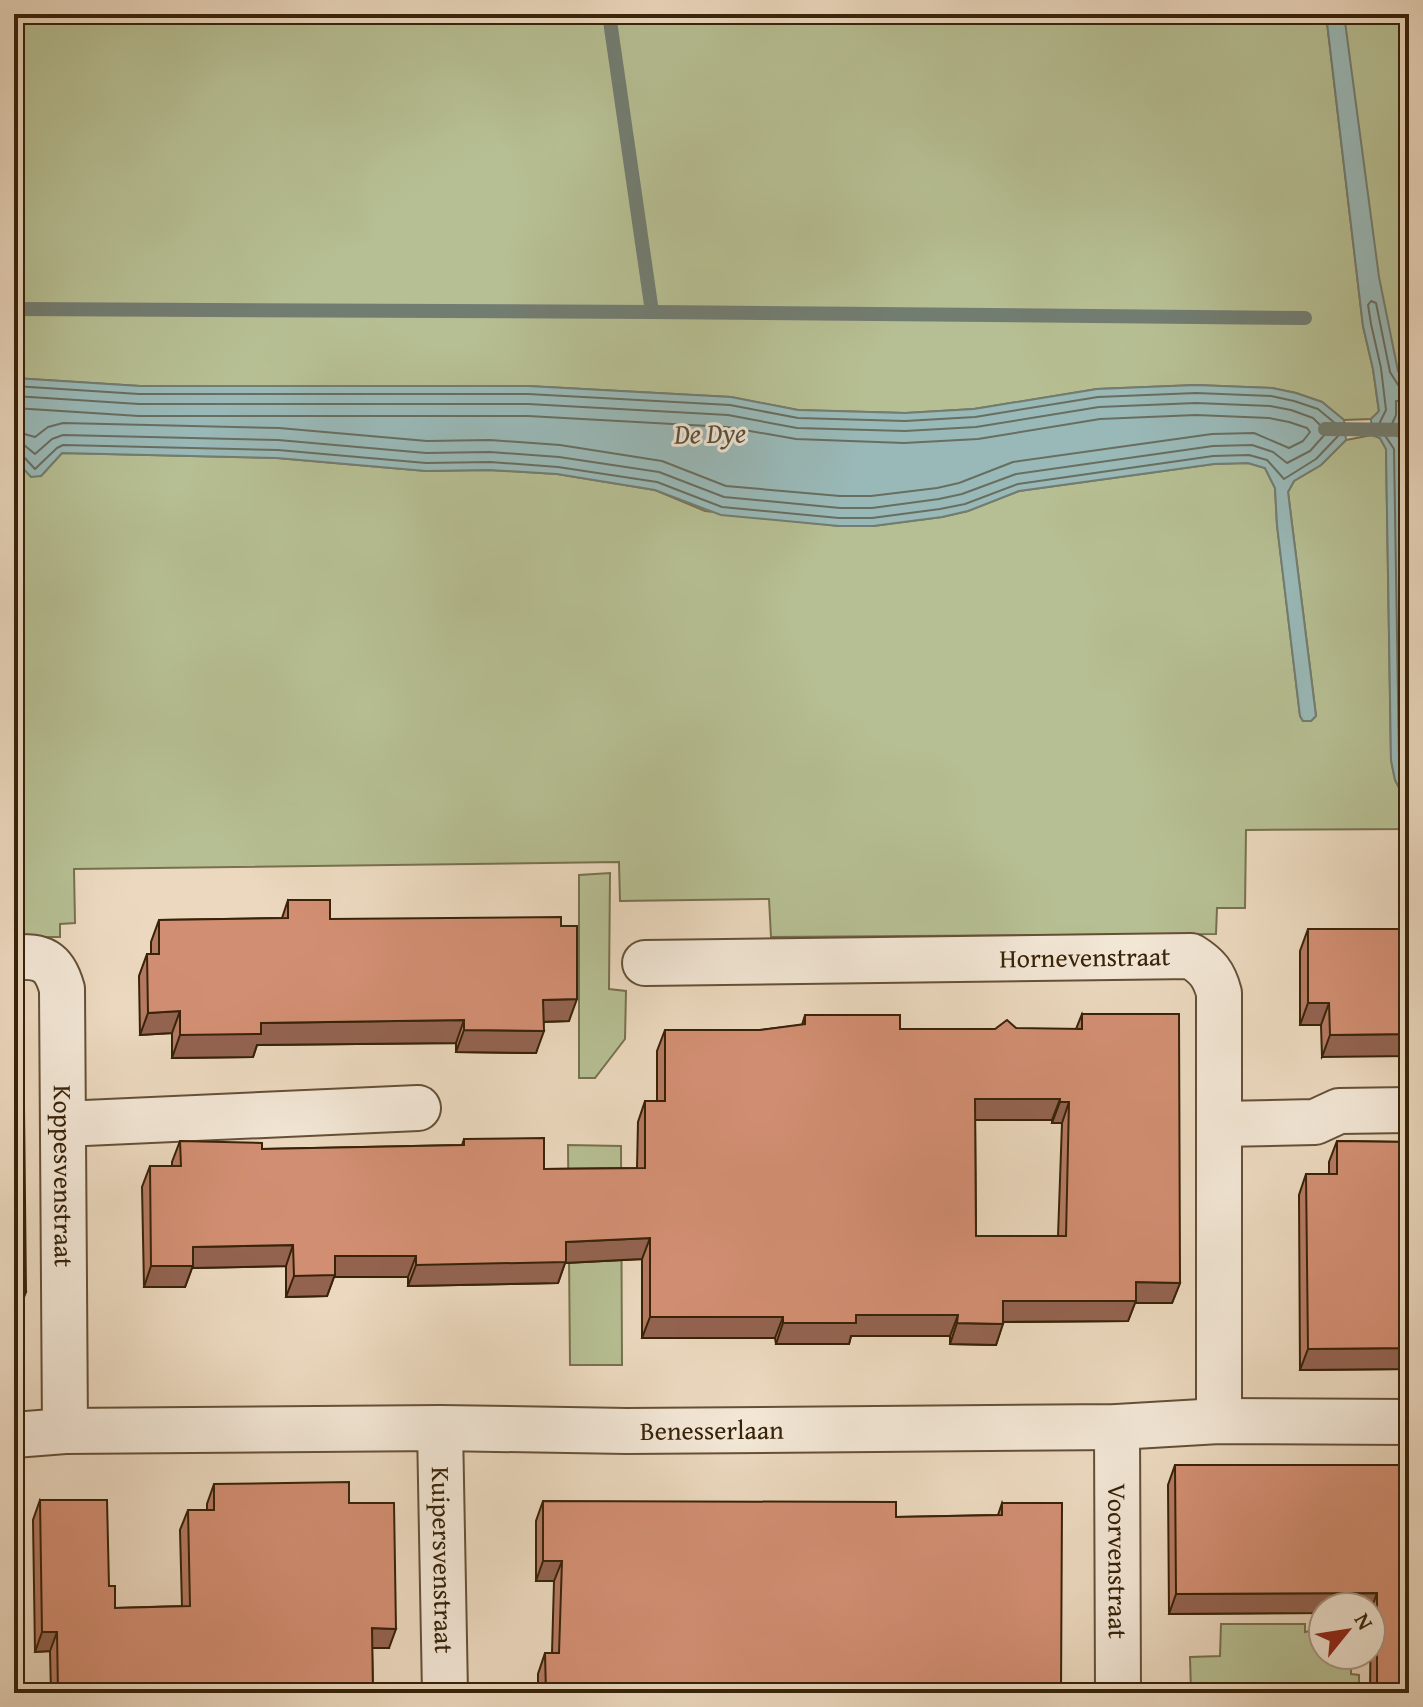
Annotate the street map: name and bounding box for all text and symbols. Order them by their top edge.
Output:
water label: De Dye [673,411,746,454]
street label: Hornevenstraat [999,936,1171,977]
street label: Koppesvenstraat [44,1085,84,1267]
street label: Benesserlaan [640,1410,784,1450]
street label: Kuipersvenstraat [422,1466,464,1654]
street label: Voorvenstraat [1098,1483,1138,1639]
north arrow [1307,1591,1387,1671]
text: N [1347,1607,1382,1636]

